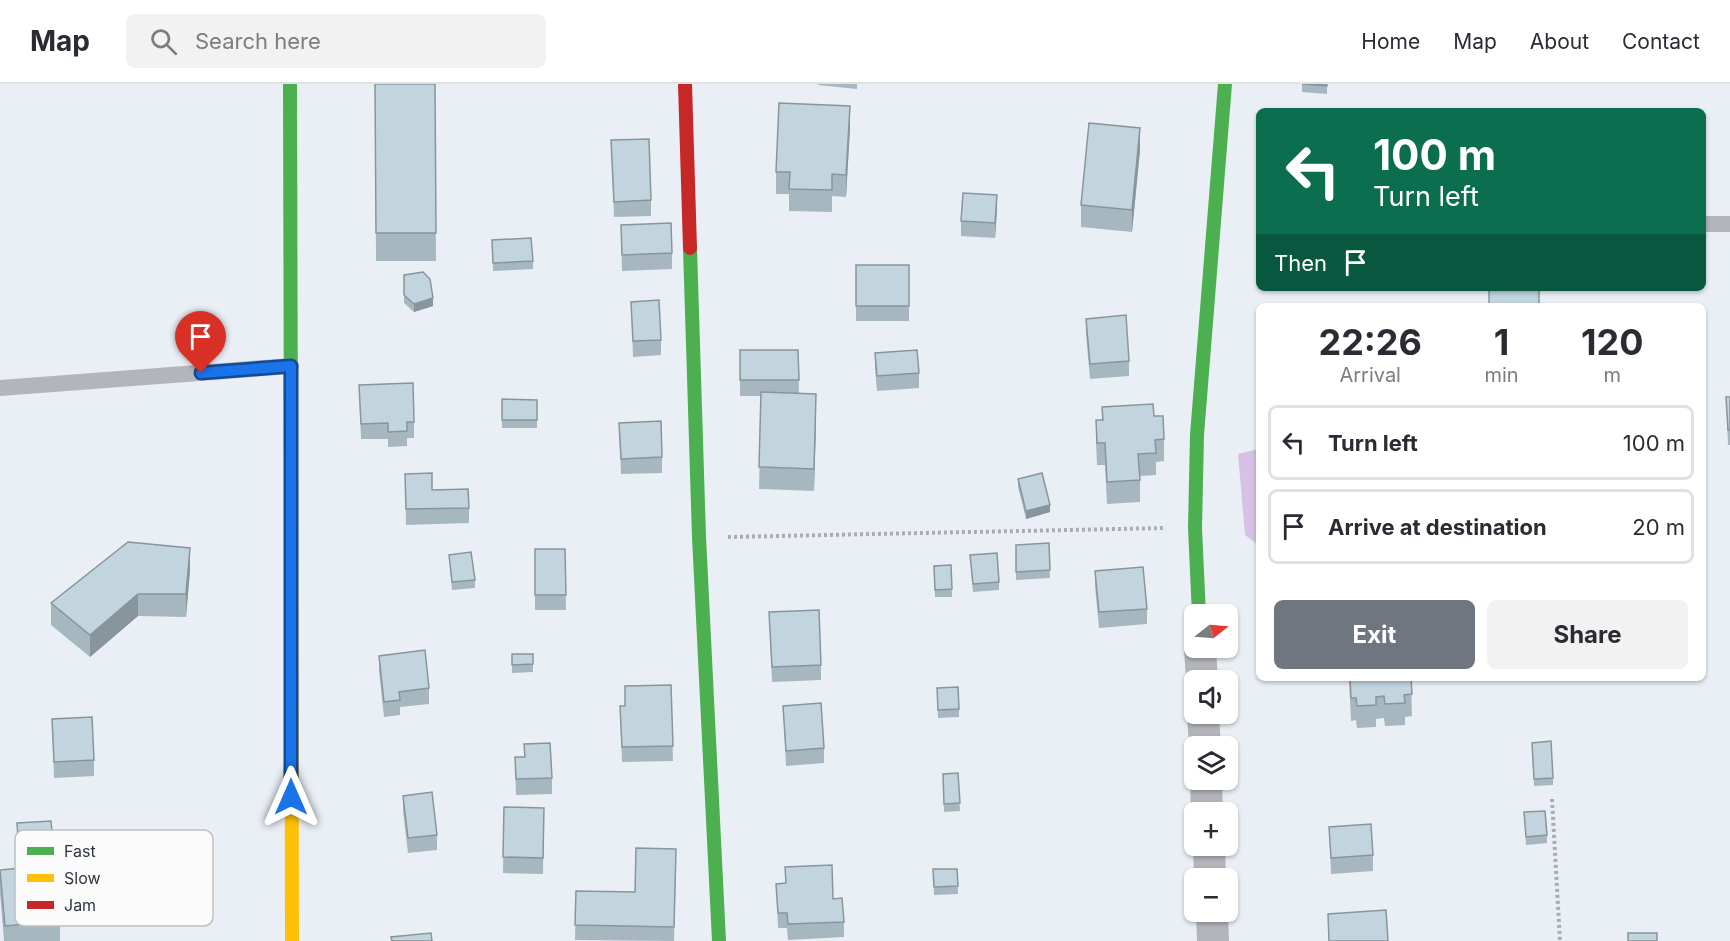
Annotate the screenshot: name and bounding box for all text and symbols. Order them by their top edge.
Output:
search box [126,14,546,68]
text: Map [30,24,90,58]
icon: search [147,25,180,58]
text: Search here [195,28,321,54]
text: Home [1361,29,1420,54]
text: Map [1453,29,1497,54]
text: About [1530,29,1589,54]
text: Contact [1622,29,1700,54]
text: 100 m [1373,129,1496,180]
icon: left [1274,132,1352,210]
text: Turn left [1373,180,1479,213]
icon: arrive [1339,246,1372,279]
text: Then [1274,250,1327,276]
pin [175,311,226,373]
icon: arrive [184,320,217,353]
text: 22:26 [1318,320,1422,364]
text: 1 [1494,320,1509,364]
text: 120 [1581,320,1644,364]
text: Arrival [1339,363,1401,387]
text: min [1484,363,1519,387]
text: m [1604,363,1621,387]
icon: left [1277,426,1310,459]
text: Turn left [1328,430,1418,456]
text: 100 m [1623,430,1685,456]
icon: arrive [1277,510,1310,543]
text: Arrive at destination [1328,514,1547,540]
text: 20 m [1632,514,1685,540]
button: Exit [1274,600,1475,669]
button: Share [1487,600,1688,669]
north arrow [1184,604,1238,658]
map controls [1184,604,1238,922]
button: sound [1184,670,1238,724]
button: layers [1184,736,1238,790]
position arrow [259,765,323,829]
button: + [1184,802,1238,856]
legend [15,830,213,926]
text: Fast [64,841,96,861]
text: Slow [64,868,101,888]
button: − [1184,868,1238,922]
text: Jam [64,895,96,915]

